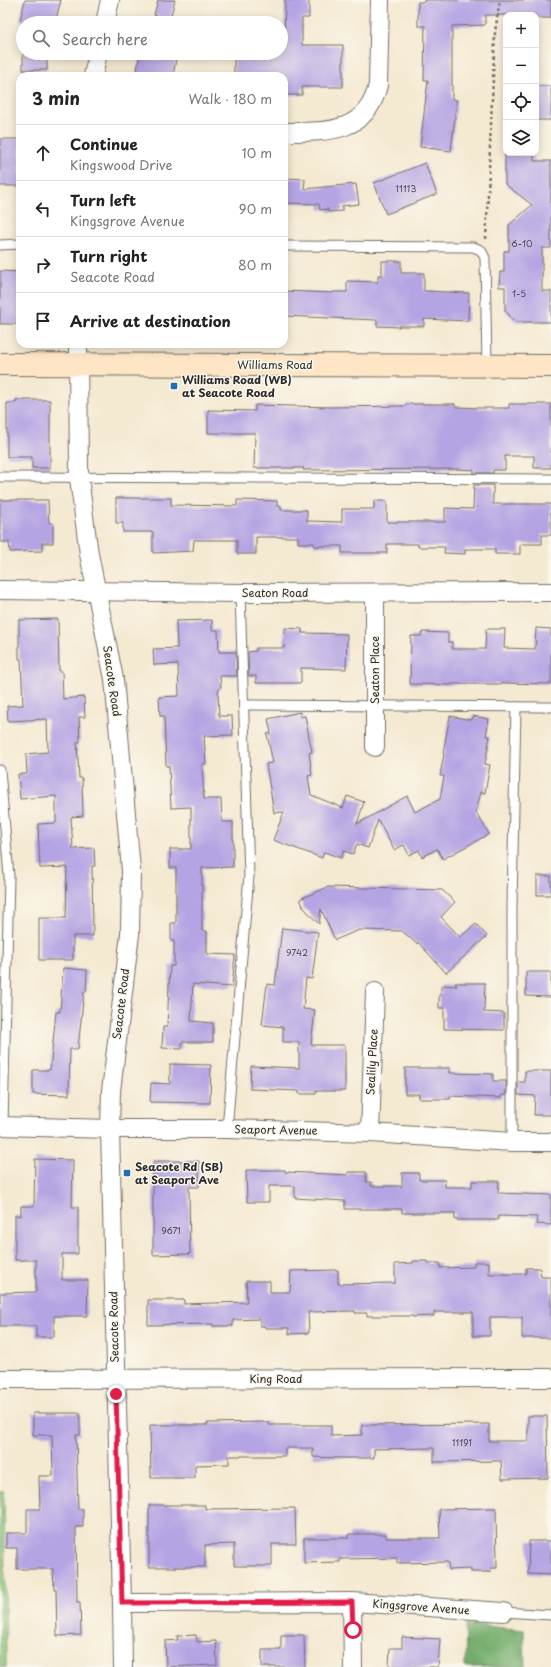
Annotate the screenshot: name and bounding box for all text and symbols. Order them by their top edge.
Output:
map controls [503,12,539,156]
button: + [503,12,539,48]
search box [16,16,288,60]
icon: search [30,27,52,49]
text: Search here [62,27,148,50]
button: − [503,48,539,84]
button: locate [503,84,539,120]
text: 3 min [32,85,80,111]
text: Walk · 180 m [189,89,272,108]
button: layers [503,120,539,156]
text: Continue [70,132,138,155]
icon: ahead [32,142,54,164]
text: 10 m [242,143,272,162]
text: Kingswood Drive [70,155,172,174]
house number: 11113 [396,181,416,195]
text: Turn left [70,188,136,211]
icon: left [32,198,54,220]
text: 90 m [239,199,272,218]
text: Kingsgrove Avenue [70,211,185,230]
house number: 6-10 [511,236,533,250]
text: Turn right [70,244,147,267]
icon: right [32,254,54,276]
text: 80 m [238,255,272,274]
text: Seacote Road [70,267,155,286]
house number: 1-5 [512,286,526,300]
text: Arrive at destination [70,309,231,332]
icon: arrive [32,310,54,332]
street label: Williams Road [237,356,313,373]
place label: Williams Road (WB) at Seacote Road [182,371,292,401]
marker: Williams Road (WB) at Seacote Road [169,381,179,391]
street label: Seaton Road [242,584,308,601]
street label: Seaton Place [366,636,383,704]
street label: Seacote Road [99,644,126,718]
house number: 9742 [286,945,308,959]
street label: Seacote Road [108,967,133,1041]
street label: Sealily Place [361,1028,382,1096]
street label: Seaport Avenue [234,1120,318,1139]
place label: Seacote Rd (SB) at Seaport Ave [135,1158,223,1188]
marker: Seacote Rd (SB) at Seaport Ave [122,1168,132,1178]
house number: 9671 [161,1223,181,1237]
street label: Seacote Road [104,1291,123,1363]
street label: King Road [249,1370,303,1387]
route end [107,1385,125,1403]
house number: 11191 [452,1435,472,1449]
street label: Kingsgrove Avenue [372,1595,471,1618]
route start [344,1621,362,1639]

